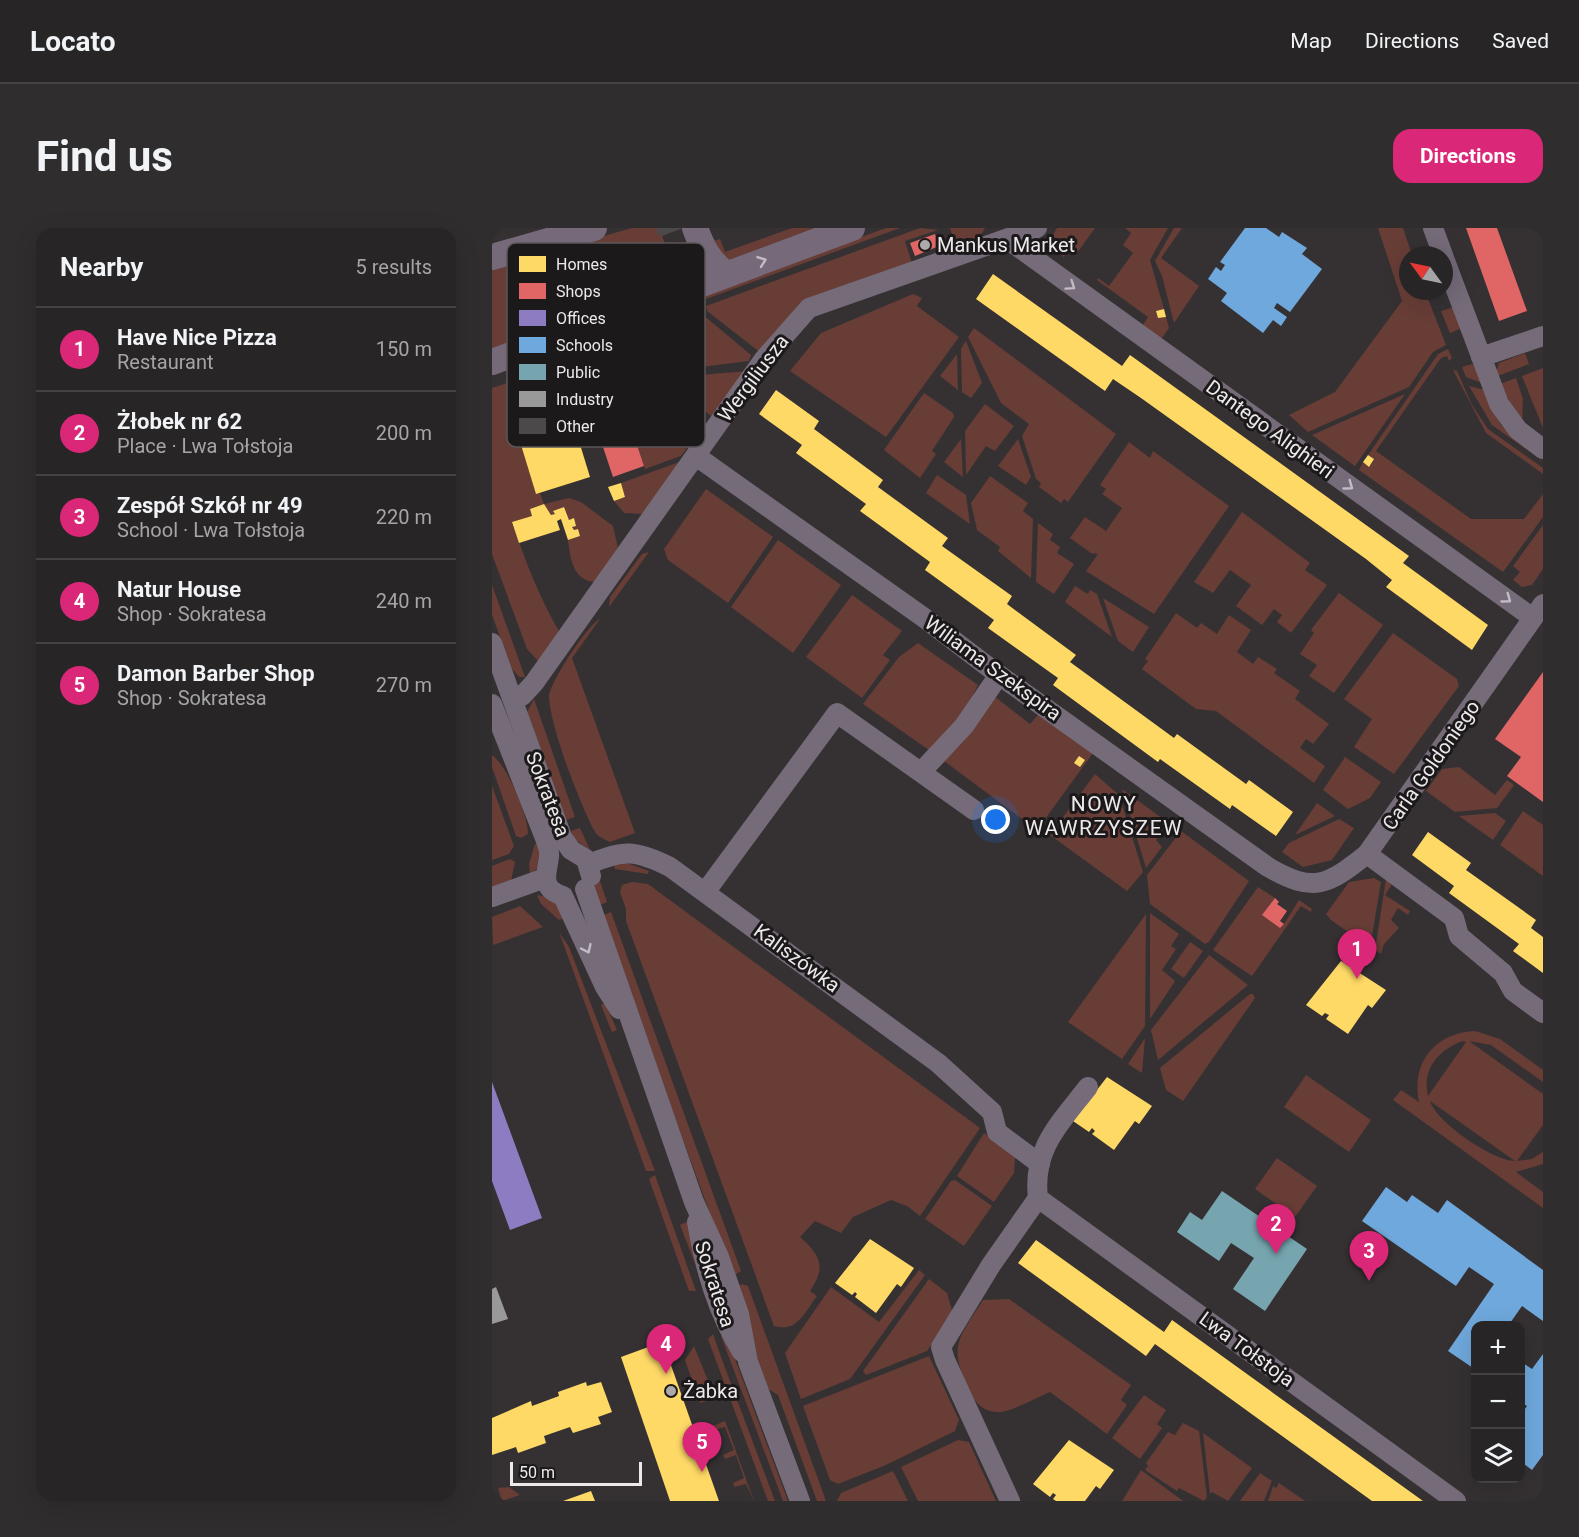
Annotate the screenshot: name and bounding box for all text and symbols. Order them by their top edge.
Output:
text: Locato [30,25,115,58]
text: Map [1290,29,1332,53]
text: Directions [1365,29,1459,53]
text: Saved [1492,29,1549,53]
button: Directions [1393,129,1543,183]
text: Find us [36,132,173,181]
place label: Mankus Market [937,233,1075,257]
marker: Mankus Market [918,238,932,252]
legend [507,243,705,447]
north arrow [1399,246,1453,300]
text: Nearby [60,252,143,282]
text: 5 results [356,255,432,279]
text: Homes [556,255,607,274]
one-way arrow [756,256,767,268]
one-way arrow [1065,279,1076,290]
text: Shops [556,282,601,301]
text: Offices [556,309,606,328]
text: Have Nice Pizza [117,325,277,350]
street label: Wergiliusza [713,330,793,426]
text: Schools [556,336,613,355]
text: 1 [74,337,85,361]
text: 150 m [376,337,432,361]
text: Restaurant [117,350,214,374]
text: Public [556,363,600,382]
street label: Dantego Alighieri [1201,375,1339,483]
text: Industry [556,390,614,409]
text: Żłobek nr 62 [117,409,242,434]
text: Other [556,417,596,436]
text: 2 [74,421,85,445]
text: 200 m [376,421,432,445]
text: Place · Lwa Tołstoja [117,434,293,458]
one-way arrow [1343,478,1354,489]
text: Zespół Szkół nr 49 [117,493,303,518]
text: 3 [74,505,85,529]
text: 220 m [376,505,432,529]
text: School · Lwa Tołstoja [117,518,305,542]
text: Natur House [117,577,241,602]
text: 4 [74,589,85,613]
text: 240 m [376,589,432,613]
one-way arrow [1501,592,1512,603]
text: Shop · Sokratesa [117,602,267,626]
street label: Wiliama Szekspira [920,610,1066,726]
text: Damon Barber Shop [117,661,315,686]
text: 5 [74,673,85,697]
text: 270 m [376,673,432,697]
text: Shop · Sokratesa [117,686,267,710]
street label: Carla Goldoniego [1377,695,1485,835]
street label: Sokratesa [521,748,575,840]
district label: NOWY WAWRZYSZEW [1025,792,1183,840]
your location [981,805,1010,834]
street label: Kaliszówka [749,919,845,997]
pin: 1 [1338,930,1376,979]
one-way arrow [580,943,592,954]
pin: 2 [1256,1204,1296,1254]
pin: 3 [1350,1232,1388,1281]
street label: Sokratesa [690,1238,740,1330]
street label: Lwa Tołstoja [1195,1306,1299,1392]
map controls [1471,1321,1525,1483]
button: + [1471,1321,1525,1375]
pin: 4 [646,1324,686,1374]
button: − [1471,1375,1525,1429]
place label: Żabka [683,1379,738,1403]
marker: Żabka [664,1384,678,1398]
pin: 5 [682,1422,722,1472]
button: layers [1471,1429,1525,1483]
scale bar [510,1459,642,1486]
text: 50 m [519,1463,555,1482]

